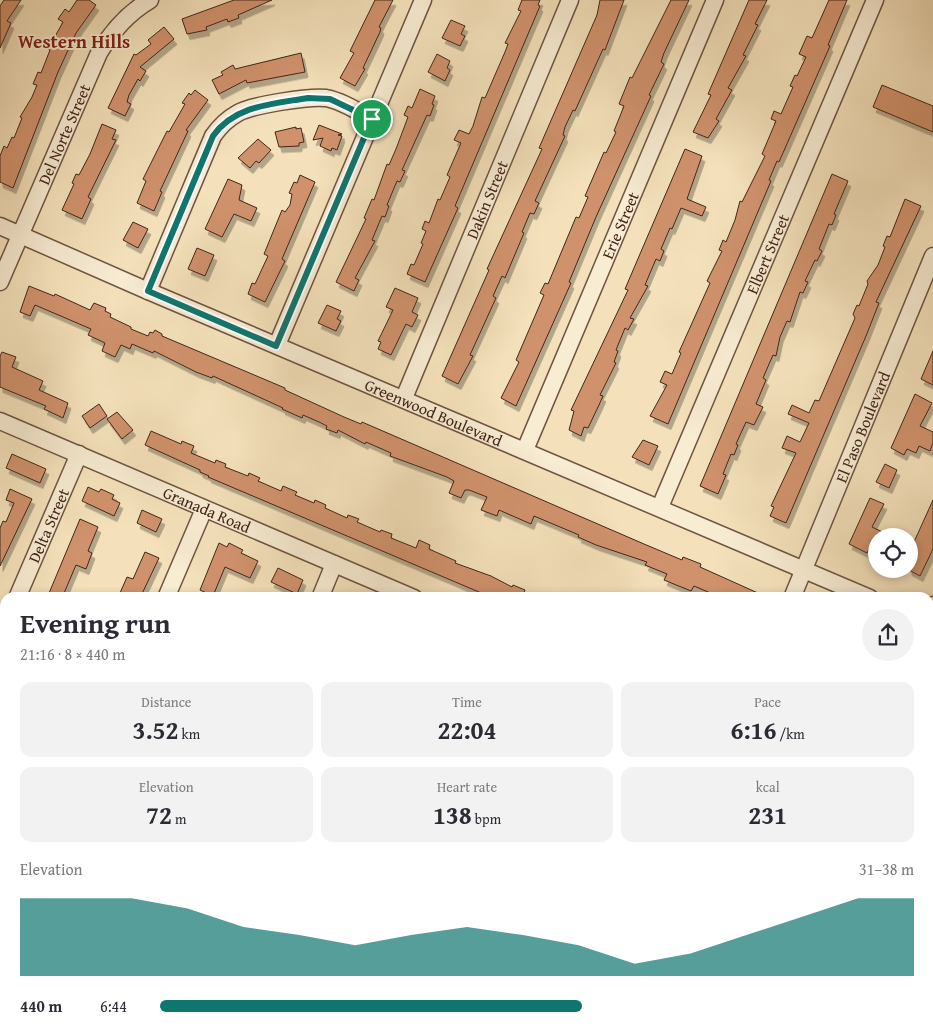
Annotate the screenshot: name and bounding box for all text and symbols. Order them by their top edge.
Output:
district label: Western Hills [18,27,130,55]
street label: Del Norte Street [32,80,96,188]
pin [351,98,393,140]
icon: arrive [358,105,386,133]
street label: Dakin Street [460,156,514,242]
street label: Erie Street [595,188,645,262]
street label: Elbert Street [740,210,795,297]
street label: El Paso Boulevard [829,367,896,486]
street label: Greenwood Boulevard [361,373,507,453]
street label: Granada Road [159,480,255,539]
street label: Delta Street [22,484,75,566]
map controls [868,528,918,578]
button: locate [868,528,918,578]
text: Evening run [20,602,171,643]
button: share [862,609,914,661]
text: 21:16 · 8 × 440 m [20,642,125,666]
text: Distance [141,692,191,712]
text: Time [452,692,482,712]
text: Pace [754,692,781,712]
text: 3.52 [133,712,178,748]
text: 22:04 [438,712,496,748]
text: 6:16 [731,712,777,748]
text: km [178,724,200,744]
text: /km [777,724,805,744]
text: Elevation [139,777,194,797]
text: Heart rate [437,777,497,797]
text: kcal [756,777,780,797]
text: 72 [146,797,172,833]
text: 138 [433,797,472,833]
text: 231 [748,797,787,833]
text: m [172,809,187,829]
text: bpm [472,809,501,829]
text: Elevation [20,857,83,881]
text: 31–38 m [859,857,914,881]
text: 440 m [20,994,62,1018]
text: 6:44 [100,994,127,1018]

